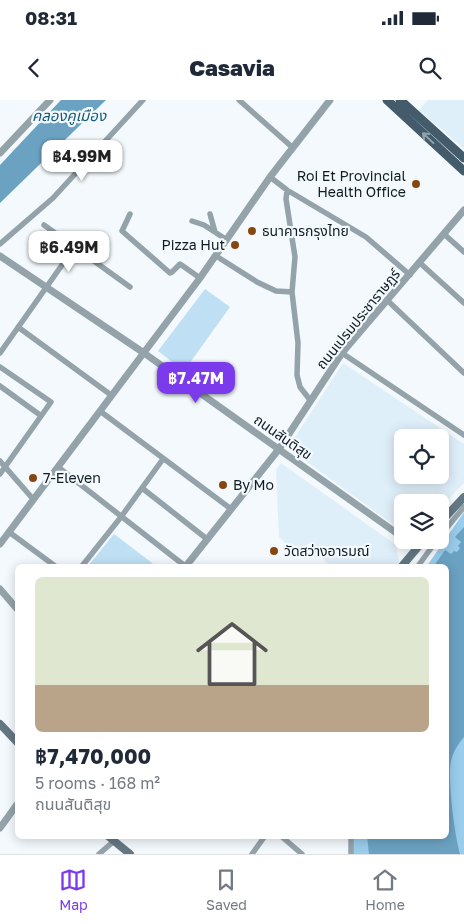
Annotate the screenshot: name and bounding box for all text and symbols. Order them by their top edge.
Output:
text: 08:31 [25,6,77,29]
icon: back [20,54,48,82]
text: Casavia [189,54,275,81]
icon: search [416,54,444,82]
water label: คลองคูเมือง [32,106,107,125]
one-way arrow [422,132,435,144]
pin: ฿4.99M [41,139,123,182]
text: ฿4.99M [53,146,111,166]
place label: Roi Et Provincial Health Office [297,167,406,200]
marker: Roi Et Provincial Health Office [410,178,422,190]
place label: ธนาคารกรุงไทย [262,222,349,240]
marker: ธนาคารกรุงไทย [246,225,258,237]
pin: ฿6.49M [28,230,110,273]
place label: Pizza Hut [162,236,225,253]
text: ฿6.49M [40,237,98,257]
marker: Pizza Hut [229,239,241,251]
street label: ถนนเปรมประชาราษฏร์ [312,265,404,372]
pin: ฿7.47M [155,362,237,404]
text: ฿7.47M [168,368,224,388]
street label: ถนนสันติสุข [250,410,316,464]
map controls [394,429,449,549]
button: locate [394,429,449,484]
place label: 7-Eleven [43,469,101,486]
marker: 7-Eleven [27,472,39,484]
place label: By Mo [233,476,274,493]
marker: By Mo [217,479,229,491]
button: layers [394,494,449,549]
place label: วัดสว่างอารมณ์ [284,542,369,559]
marker: วัดสว่างอารมณ์ [268,545,280,557]
icon: home [187,609,277,699]
text: ฿7,470,000 [35,743,151,769]
text: 5 rooms · 168 m² [35,773,160,793]
text: ถนนสันติสุข [35,794,111,814]
tab: Map [59,866,88,913]
tab: Saved [206,866,247,913]
tab: Home [365,866,405,913]

